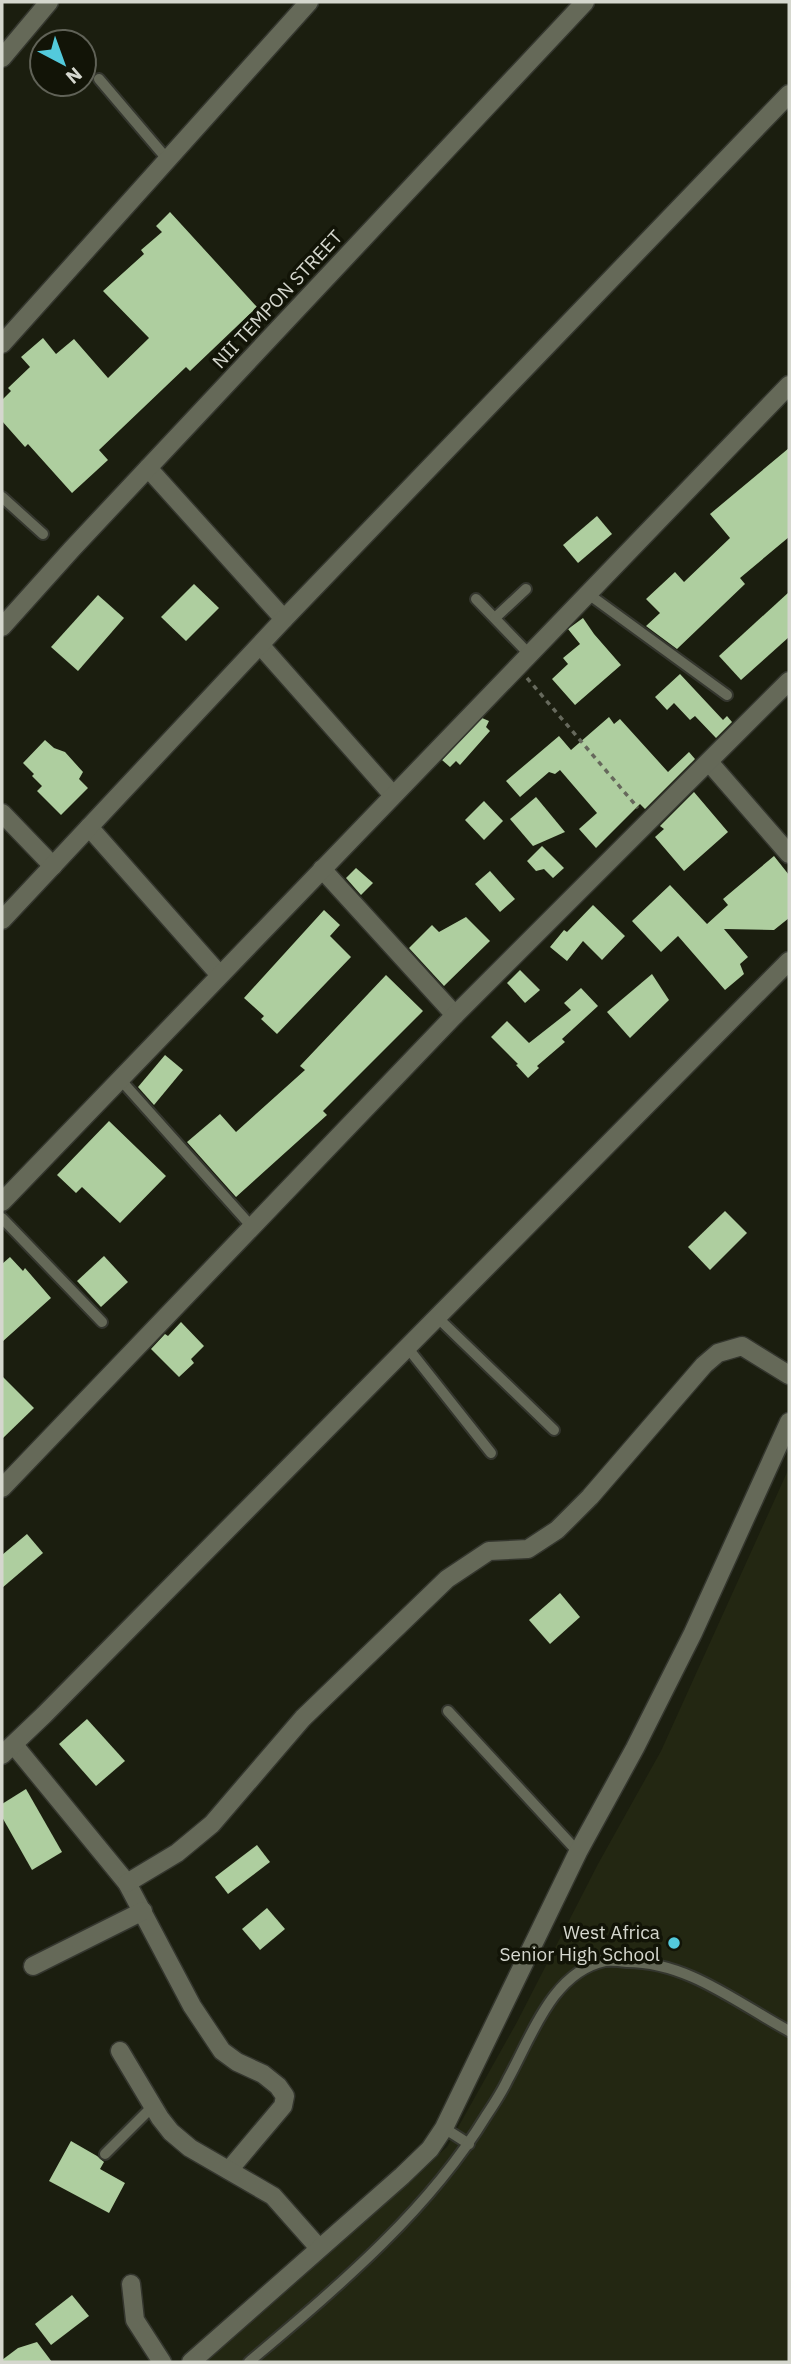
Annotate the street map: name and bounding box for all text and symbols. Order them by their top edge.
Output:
north arrow [28,28,98,98]
text: N [61,62,87,89]
street label: NII TEMPON STREET [207,225,347,373]
place label: West Africa Senior High School [500,1920,660,1966]
marker: West Africa Senior High School [666,1935,682,1951]

